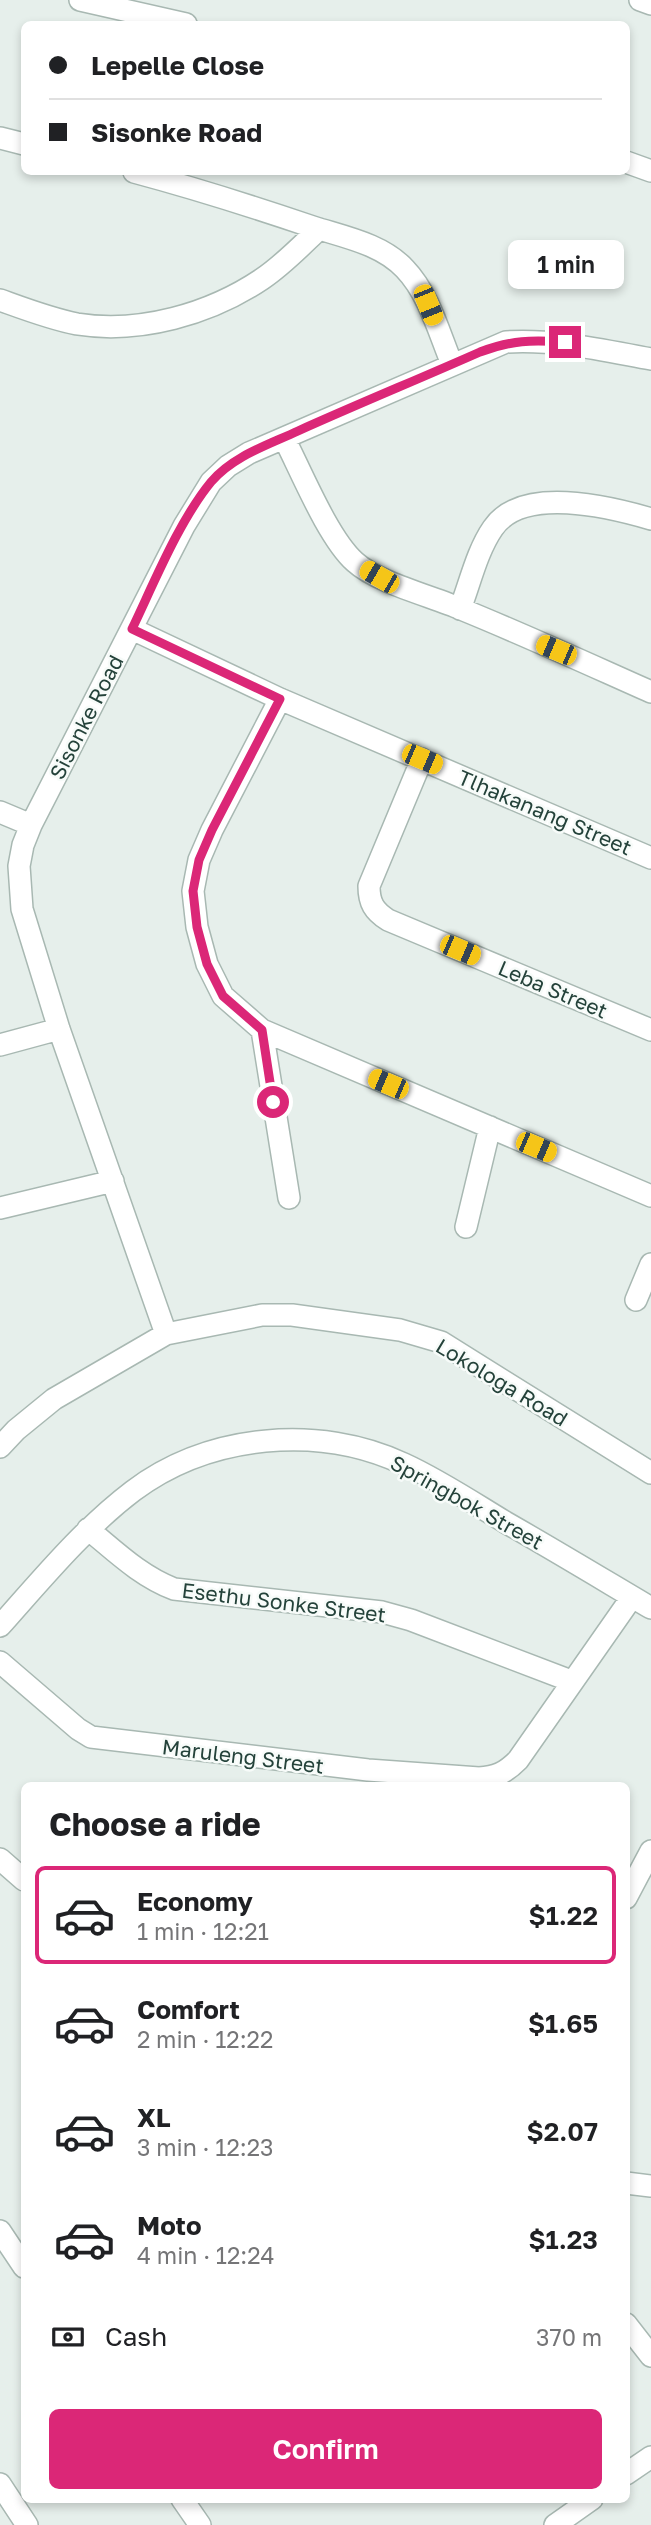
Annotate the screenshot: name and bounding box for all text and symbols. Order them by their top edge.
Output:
text: Lepelle Close [91,50,264,81]
text: Sisonke Road [91,117,262,148]
callout: 1 min [507,240,623,290]
text: 1 min [537,250,595,278]
car [411,282,446,328]
route end [549,326,581,358]
car [356,557,403,597]
car [533,632,580,668]
street label: Sisonke Road [44,650,128,784]
car [399,741,446,777]
street label: Tlhakanang Street [454,764,636,860]
car [437,932,484,968]
street label: Leba Street [494,954,612,1024]
car [365,1066,412,1102]
route start [257,1086,289,1118]
car [513,1129,560,1165]
street label: Lokologa Road [431,1332,573,1432]
street label: Springbok Street [386,1449,548,1555]
street label: Esethu Sonke Street [180,1577,388,1627]
street label: Maruleng Street [161,1733,325,1779]
text: Choose a ride [49,1805,261,1843]
icon: car [53,1884,116,1947]
text: Economy [137,1886,253,1917]
text: $1.22 [529,1900,598,1931]
text: 1 min · 12:21 [137,1917,269,1945]
icon: car [53,1992,116,2055]
text: Comfort [137,1994,240,2025]
text: $1.65 [528,2008,598,2039]
text: 2 min · 12:22 [137,2025,273,2053]
icon: car [53,2100,116,2163]
text: XL [137,2102,171,2133]
text: $2.07 [527,2116,598,2147]
text: 3 min · 12:23 [137,2133,273,2161]
icon: car [53,2208,116,2271]
text: Moto [137,2210,202,2241]
text: $1.23 [528,2224,598,2255]
text: 4 min · 12:24 [137,2241,275,2269]
icon: cash [49,2318,87,2356]
text: Cash [105,2321,167,2352]
text: 370 m [536,2323,602,2351]
button: Confirm [49,2409,602,2489]

